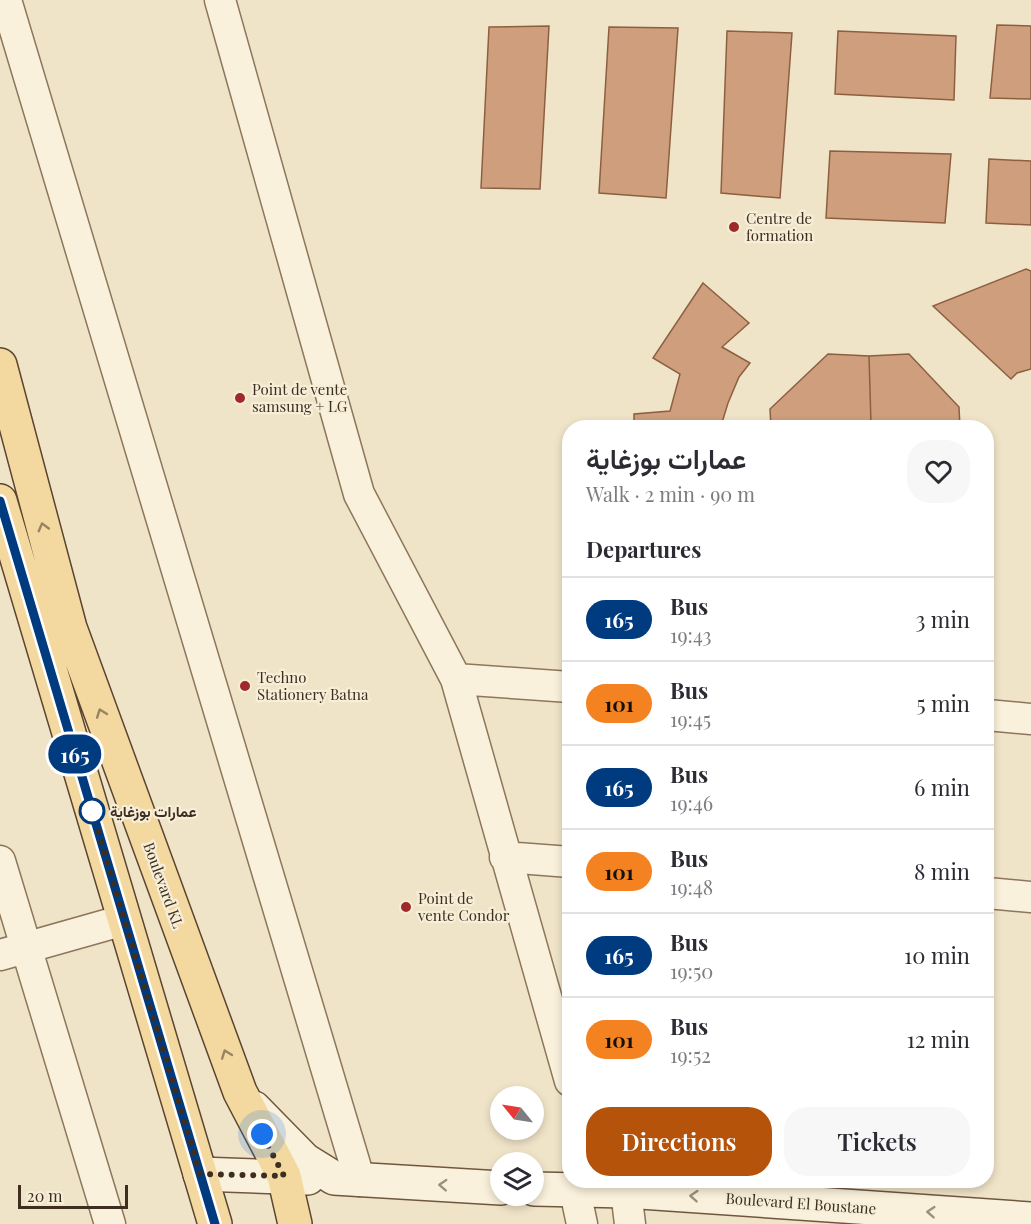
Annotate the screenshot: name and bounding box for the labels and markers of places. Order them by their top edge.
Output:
place label: Centre de formation [746,208,813,245]
marker: Centre de formation [727,220,741,234]
place label: Point de vente samsung + LG [252,379,348,416]
marker: Point de vente samsung + LG [233,391,247,405]
place label: Techno Stationery Batna [257,667,369,704]
marker: Techno Stationery Batna [238,679,252,693]
marker: عمارات بوزغاية [79,798,105,824]
place label: عمارات بوزغاية [110,801,196,821]
place label: Point de vente Condor [417,888,510,925]
marker: Point de vente Condor [399,900,413,914]

